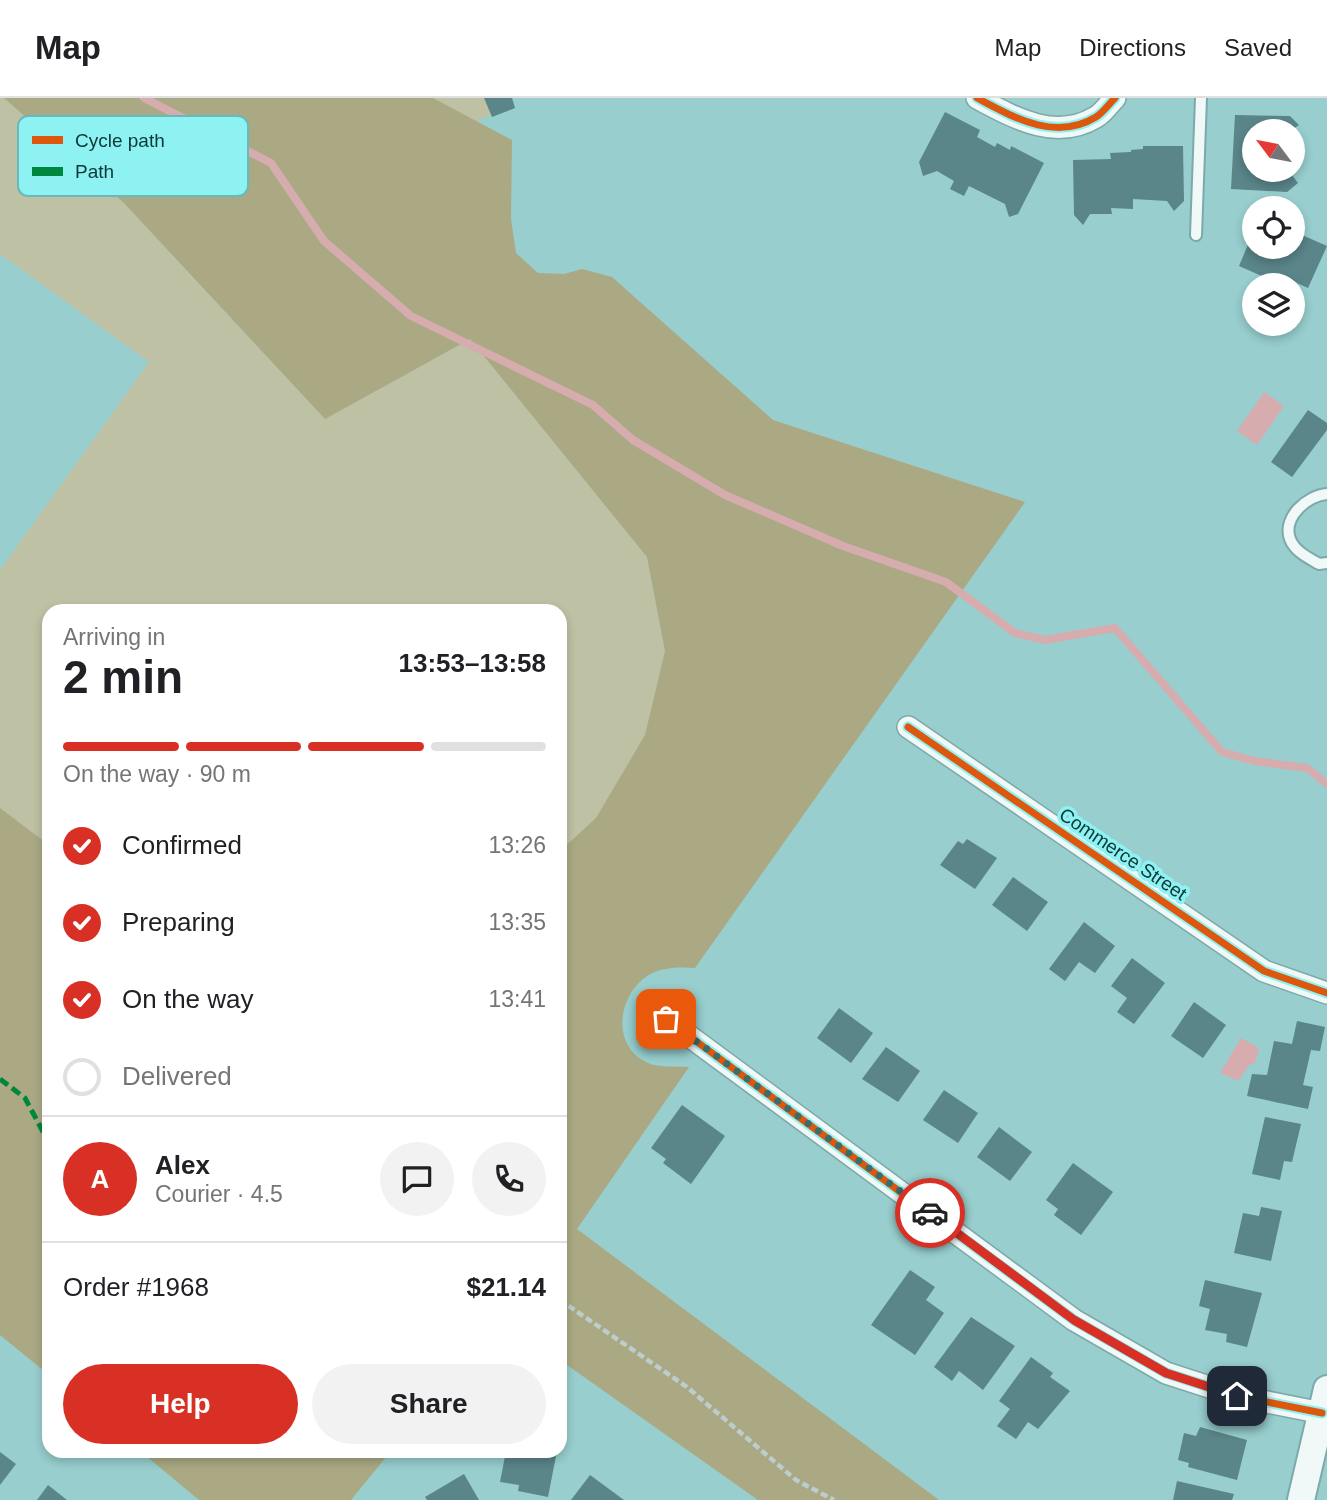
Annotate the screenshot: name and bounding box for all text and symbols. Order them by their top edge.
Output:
text: Map [35,29,101,66]
text: Map [995,34,1041,61]
text: Directions [1079,34,1186,61]
text: Saved [1224,34,1292,61]
legend [18,116,248,196]
north arrow [1242,119,1306,182]
map controls [1242,119,1305,336]
text: Cycle path [75,130,165,151]
text: Path [75,161,114,182]
button: locate [1242,196,1305,259]
button: layers [1242,273,1305,336]
text: Arriving in [63,624,165,650]
text: 13:53–13:58 [399,648,546,678]
text: 2 min [63,651,183,703]
text: On the way · 90 m [63,761,251,787]
street label: Commerce Street [1055,804,1191,905]
icon: check [63,827,101,865]
text: Confirmed [122,830,242,860]
text: 13:26 [488,832,546,858]
icon: check [63,904,101,942]
text: Preparing [122,907,235,937]
text: 13:35 [488,909,546,935]
icon: check [63,981,101,1019]
text: On the way [122,984,254,1014]
text: 13:41 [488,986,546,1012]
pin [636,989,696,1049]
icon: bag [647,1000,685,1038]
text: Delivered [122,1061,232,1091]
button: chat [380,1142,454,1216]
button: phone [472,1142,546,1216]
text: Alex [155,1150,210,1180]
text: A [91,1164,109,1194]
courier [895,1178,965,1248]
text: Courier · 4.5 [155,1181,283,1207]
icon: car [911,1194,949,1232]
text: Order #1968 [63,1272,209,1302]
text: $21.14 [466,1272,546,1302]
button: Help [63,1364,298,1444]
button: Share [312,1364,546,1444]
pin [1207,1366,1267,1426]
icon: home [1218,1377,1256,1415]

